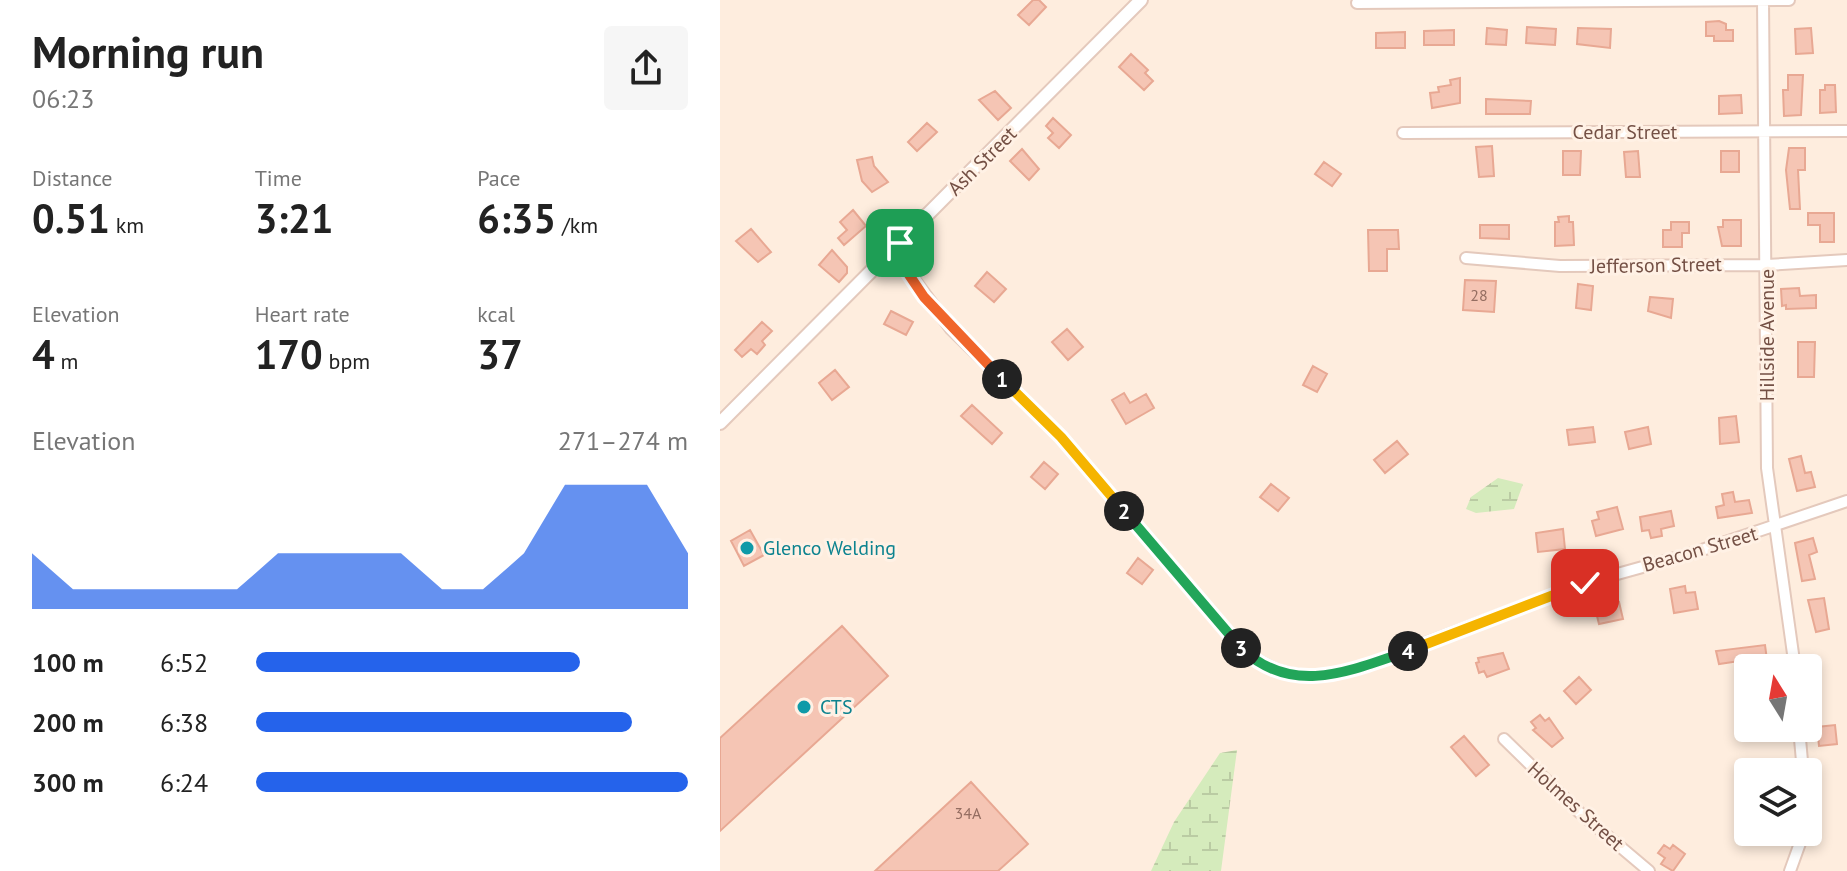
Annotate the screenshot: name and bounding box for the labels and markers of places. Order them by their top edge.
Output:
pin [866,209,934,277]
pin: 1 [982,359,1022,399]
pin: 2 [1104,491,1144,531]
place label: Glenco Welding [763,535,896,561]
marker: Glenco Welding [738,539,756,557]
pin [1551,549,1619,617]
pin: 3 [1221,628,1261,668]
pin: 4 [1388,631,1428,671]
place label: CTS [820,694,853,720]
marker: CTS [795,698,813,716]

